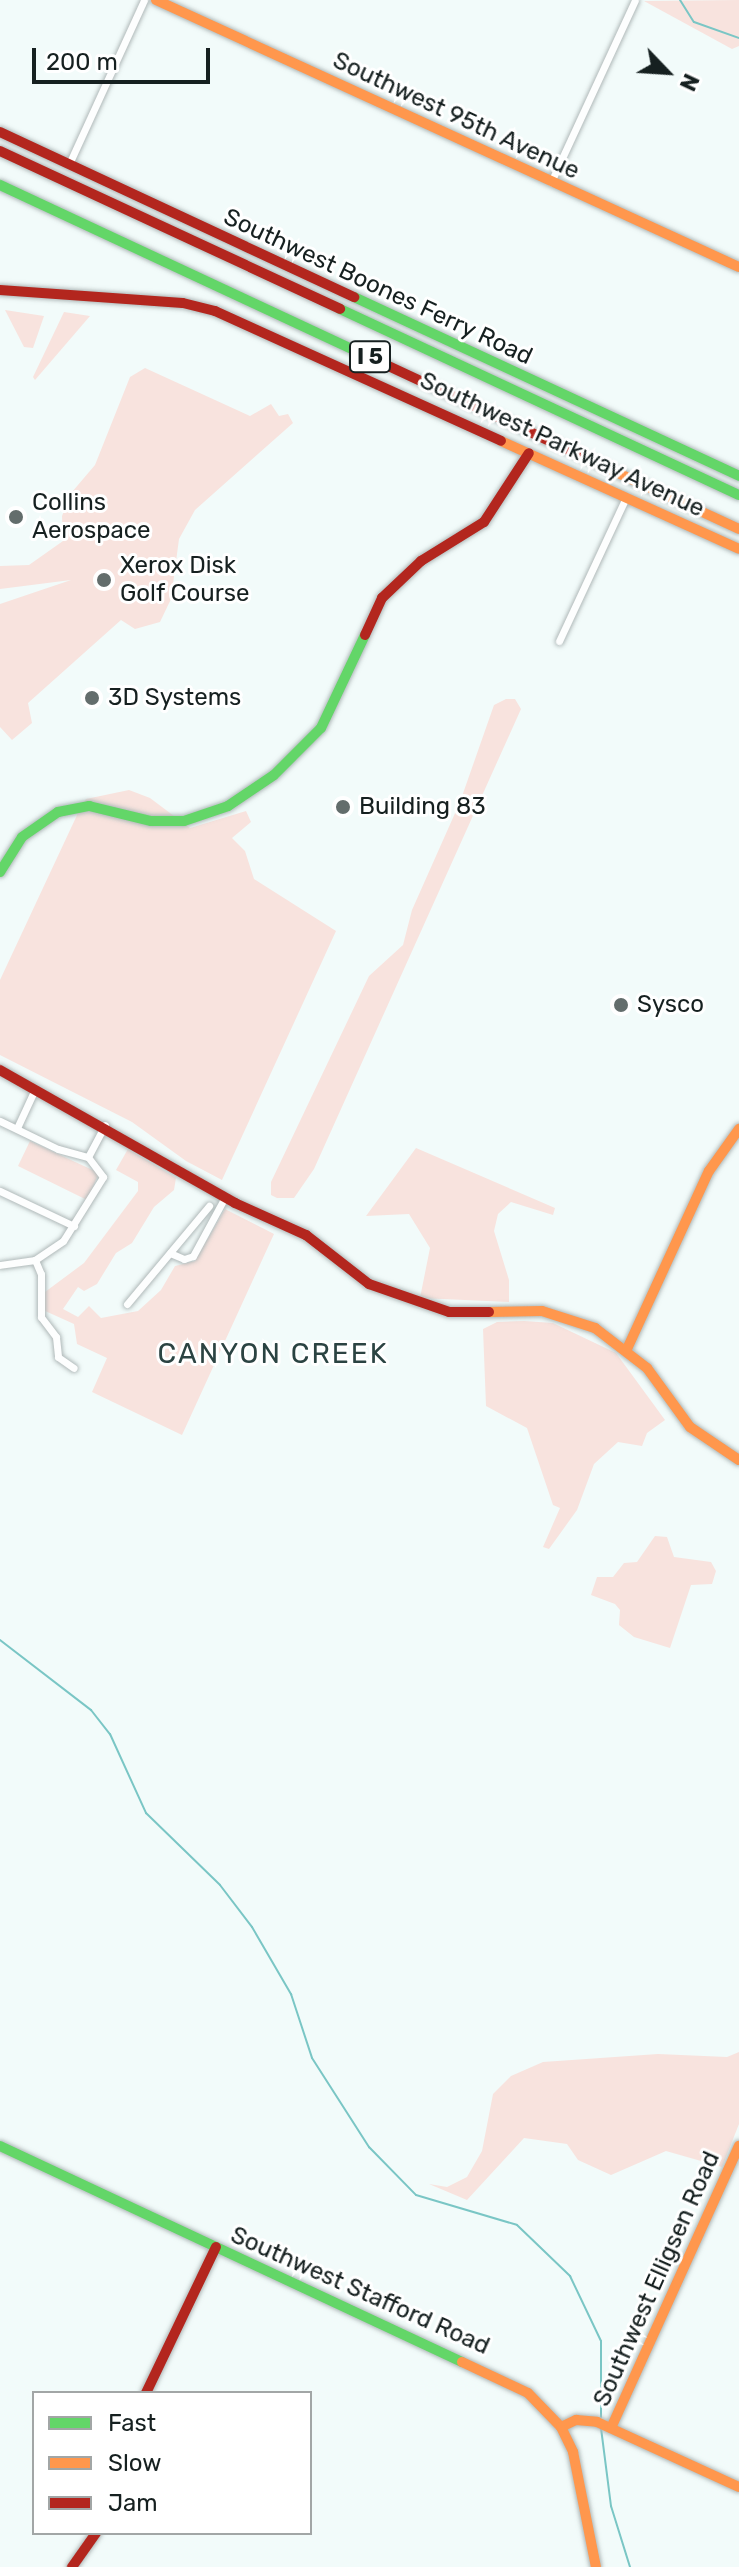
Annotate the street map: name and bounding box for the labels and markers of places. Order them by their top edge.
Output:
place label: Collins Aerospace [32,489,151,545]
marker: Collins Aerospace [7,508,25,526]
place label: Xerox Disk Golf Course [120,552,250,608]
marker: Xerox Disk Golf Course [95,571,113,589]
place label: 3D Systems [108,684,241,712]
marker: 3D Systems [83,689,101,707]
place label: Building 83 [359,793,486,821]
marker: Building 83 [334,798,352,816]
place label: Sysco [637,991,704,1019]
marker: Sysco [612,996,630,1014]

